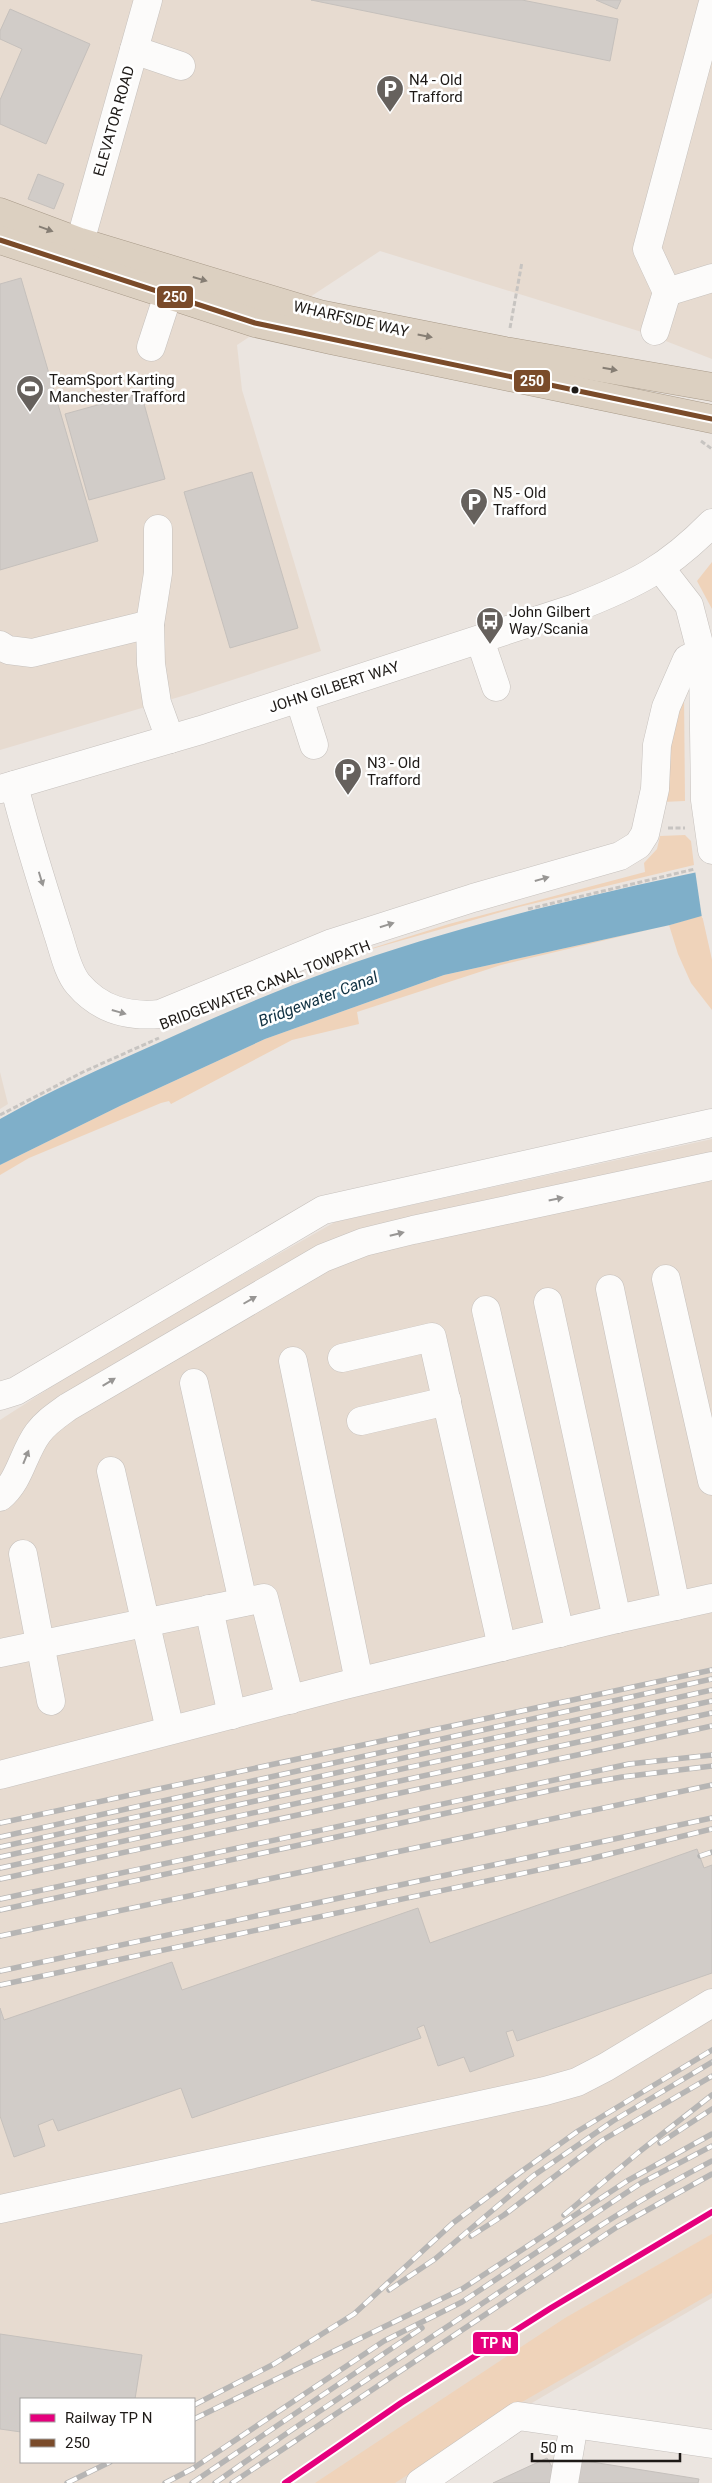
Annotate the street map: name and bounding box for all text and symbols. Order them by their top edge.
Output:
street label: ELEVATOR ROAD [90,64,138,178]
place label: N4 - Old Trafford [409,71,463,106]
parking icon: N4 - Old Trafford [375,74,405,113]
one-way arrow [38,226,53,233]
one-way arrow [193,276,208,284]
line badge: 250 [156,285,194,309]
text: 250 [163,289,187,305]
street label: WHARFSIDE WAY [292,297,410,341]
one-way arrow [418,332,434,340]
one-way arrow [602,366,618,374]
line badge: 250 [513,369,551,393]
place label: TeamSport Karting Manchester Trafford [49,371,185,406]
text: 250 [520,373,544,389]
sports icon: TeamSport Karting Manchester Trafford [15,374,45,413]
unlabelled marker [570,385,580,395]
place label: N5 - Old Trafford [493,484,547,519]
parking icon: N5 - Old Trafford [459,487,489,526]
place label: John Gilbert Way/Scania [509,603,590,638]
bus stop icon: John Gilbert Way/Scania [475,606,505,645]
street label: JOHN GILBERT WAY [266,657,402,717]
place label: N3 - Old Trafford [367,754,421,789]
parking icon: N3 - Old Trafford [333,757,363,796]
one-way arrow [37,871,45,886]
one-way arrow [535,874,550,882]
one-way arrow [380,921,395,929]
street label: BRIDGEWATER CANAL TOWPATH [157,936,373,1034]
water label: Bridgewater Canal [256,967,381,1031]
one-way arrow [112,1008,127,1016]
one-way arrow [548,1195,563,1203]
one-way arrow [389,1230,404,1238]
one-way arrow [242,1296,257,1304]
one-way arrow [103,1378,116,1387]
one-way arrow [22,1449,30,1464]
line badge: TP N [472,2331,519,2355]
text: TP N [480,2335,512,2351]
legend [20,2398,195,2463]
text: Railway TP N [65,2409,152,2427]
scale bar [532,2430,680,2462]
text: 250 [65,2434,90,2452]
text: 50 m [540,2439,574,2457]

